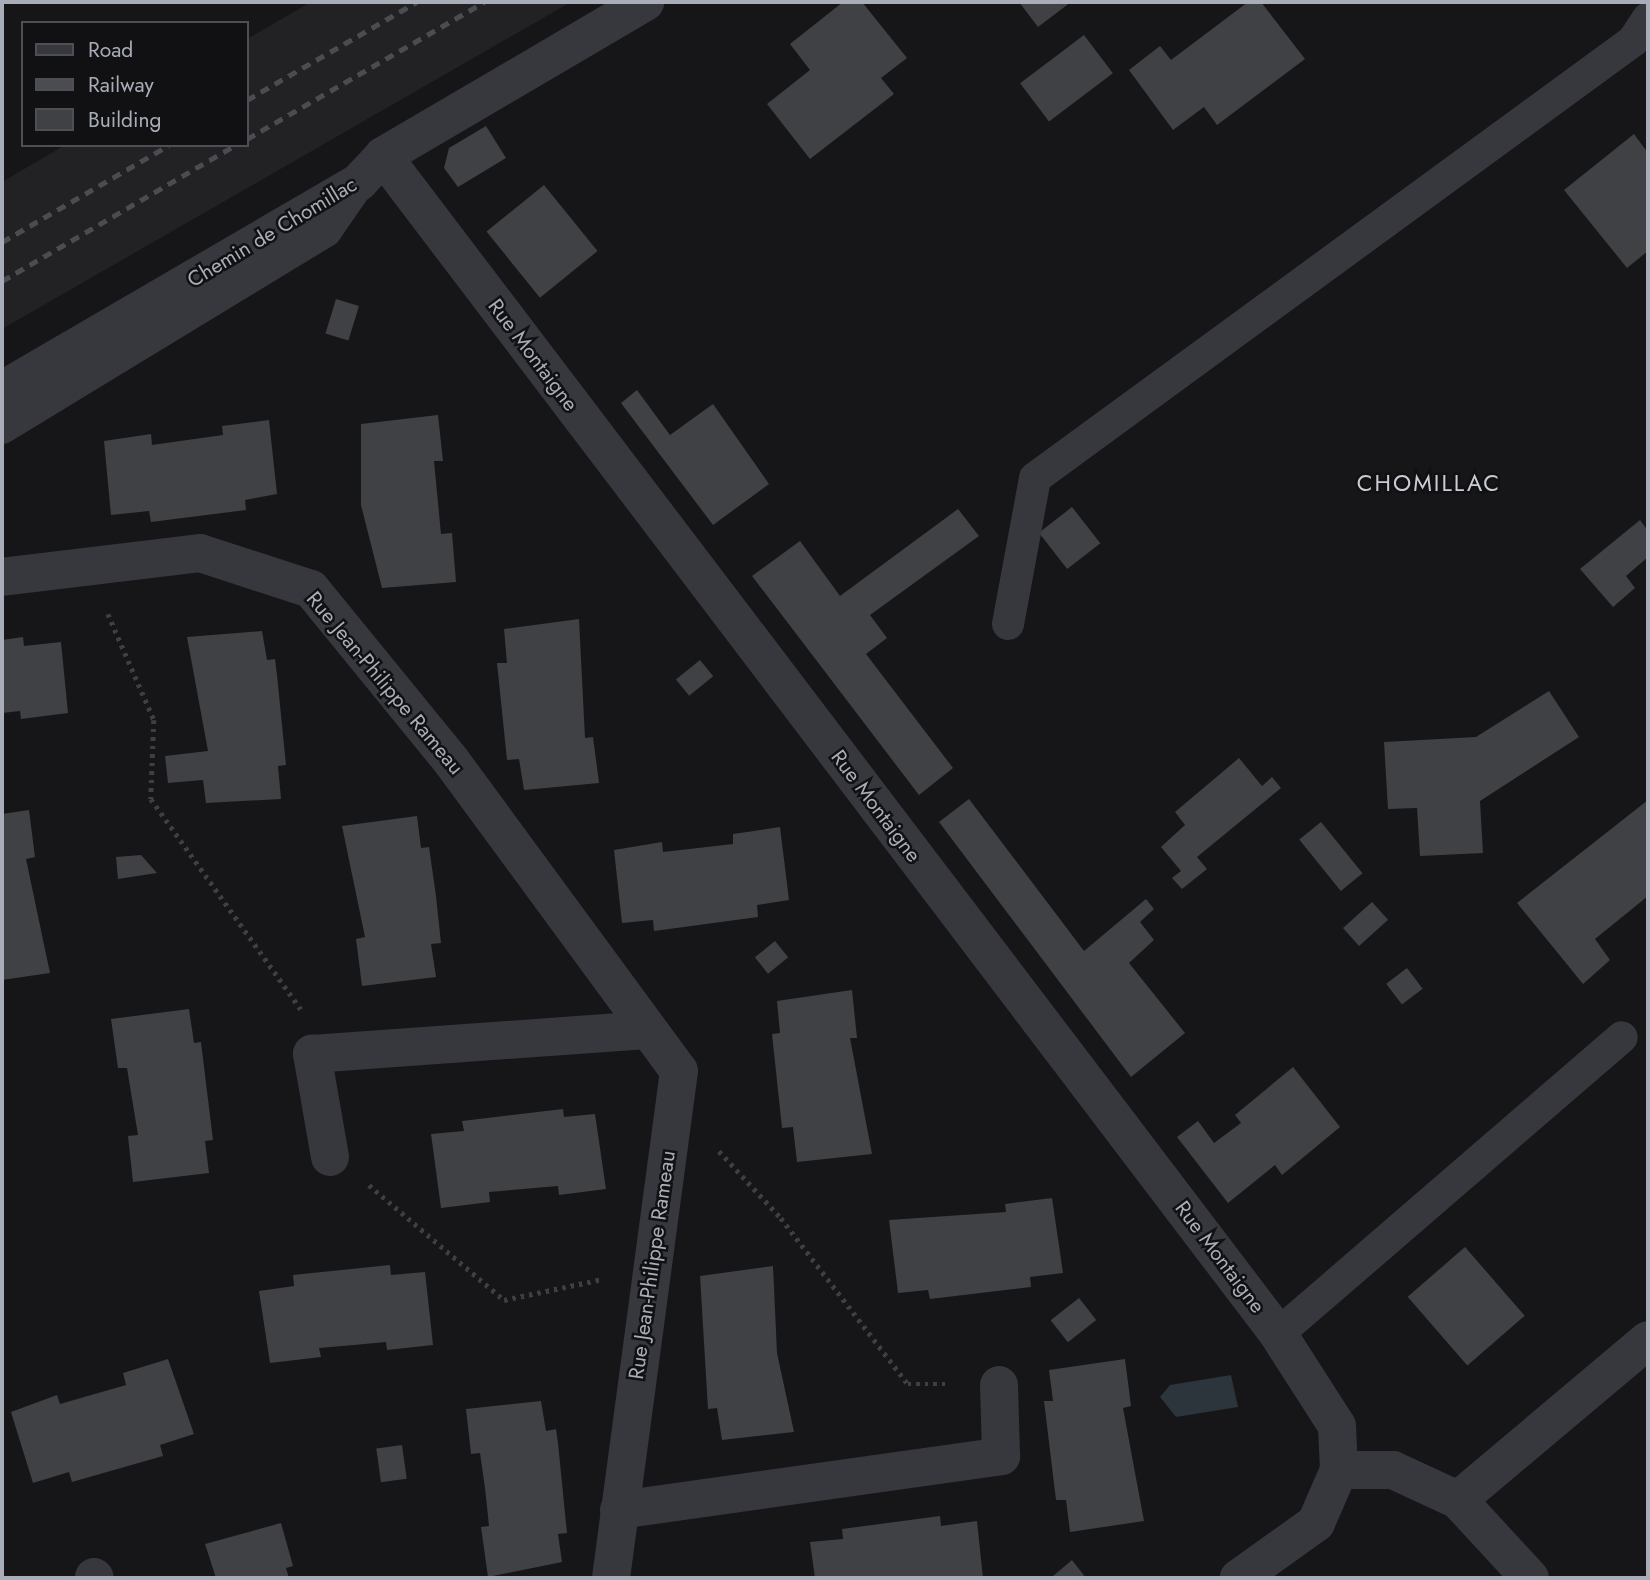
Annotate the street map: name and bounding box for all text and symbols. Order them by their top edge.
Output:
legend [21,21,248,147]
text: Road [88,35,133,65]
text: Railway [88,70,154,100]
text: Building [88,105,161,135]
street label: Chemin de Chomillac [183,172,361,292]
street label: Rue Montaigne [483,294,583,416]
district label: CHOMILLAC [1358,469,1500,497]
street label: Rue Jean-Philippe Rameau [301,586,469,780]
street label: Rue Montaigne [826,745,926,867]
street label: Rue Jean-Philippe Rameau [623,1149,681,1381]
street label: Rue Montaigne [1170,1196,1270,1318]

